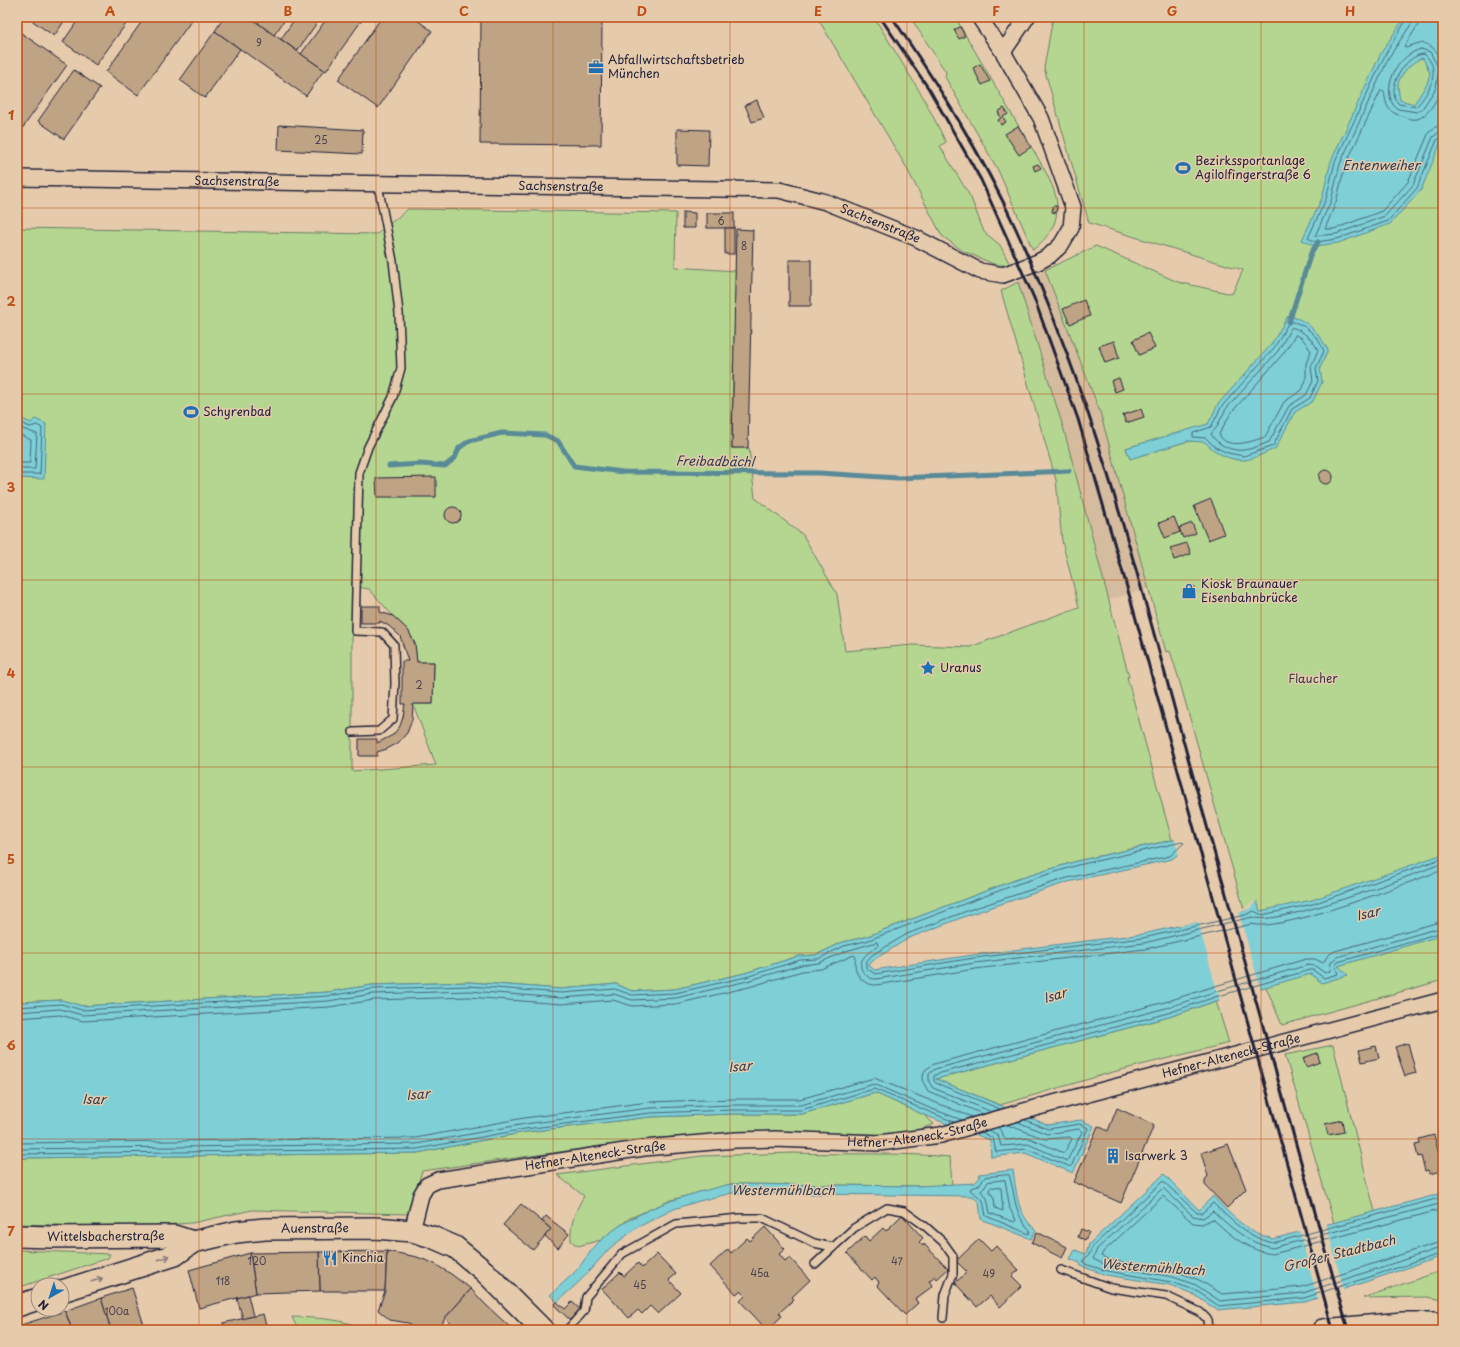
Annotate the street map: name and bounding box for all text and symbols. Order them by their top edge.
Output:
text: A [105,1,115,20]
text: B [284,1,293,20]
text: C [459,1,469,20]
text: D [637,1,647,20]
text: E [814,1,822,20]
text: F [992,1,1000,20]
text: G [1167,1,1177,20]
text: H [1345,1,1355,20]
house number: 9 [256,35,262,50]
place label: Abfallwirtschaftsbetrieb München [608,50,745,82]
office icon: Abfallwirtschaftsbetrieb München [587,58,605,76]
text: 1 [8,105,14,124]
house number: 25 [314,132,328,147]
place label: Bezirkssportanlage Agilolfingerstraße 6 [1195,151,1311,183]
water label: Entenweiher [1342,155,1422,174]
sports icon: Bezirkssportanlage Agilolfingerstraße 6 [1174,159,1192,177]
street label: Sachsenstraße [194,171,280,190]
street label: Sachsenstraße [518,176,604,195]
street label: Sachsenstraße [838,199,924,247]
house number: 6 [717,213,725,228]
house number: 8 [741,238,747,253]
text: 2 [6,291,16,310]
place label: Schyrenbad [203,402,271,420]
sports icon: Schyrenbad [182,403,200,421]
water label: Freibadbächl [675,450,757,471]
text: 3 [7,477,16,496]
place label: Kiosk Braunauer Eisenbahnbrücke [1201,574,1299,606]
shop icon: Kiosk Braunauer Eisenbahnbrücke [1180,582,1198,600]
place label: Uranus [940,658,982,676]
place icon: Uranus [919,659,937,677]
text: 4 [7,663,16,682]
park label: Flaucher [1288,669,1338,687]
house number: 2 [415,677,423,692]
text: 5 [7,849,15,868]
water label: Isar [1354,900,1384,925]
water label: Isar [1041,981,1071,1007]
street label: Hefner-Alteneck-Straße [1160,1028,1302,1082]
text: 6 [6,1035,16,1054]
water label: Isar [727,1055,755,1076]
water label: Isar [405,1083,433,1104]
water label: Isar [82,1089,108,1108]
street label: Hefner-Alteneck-Straße [847,1112,989,1151]
street label: Hefner-Alteneck-Straße [524,1136,666,1174]
place label: Isarwerk 3 [1125,1146,1188,1164]
building icon: Isarwerk 3 [1104,1147,1122,1165]
water label: Westermühlbach [731,1180,835,1199]
street label: Auenstraße [281,1218,349,1237]
text: 7 [7,1221,15,1240]
street label: Wittelsbacherstraße [47,1226,165,1245]
water label: Großer Stadtbach [1281,1229,1397,1276]
place label: Kinchia [342,1248,385,1266]
restaurant icon: Kinchia [321,1249,339,1267]
house number: 120 [248,1253,266,1268]
house number: 47 [891,1253,904,1268]
water label: Westermühlbach [1101,1253,1206,1280]
one-way arrow [158,1254,171,1261]
house number: 45a [751,1265,770,1280]
house number: 49 [983,1266,995,1281]
house number: 118 [216,1273,230,1288]
one-way arrow [90,1276,103,1283]
north arrow [30,1277,70,1317]
house number: 45 [634,1277,646,1292]
text: N [34,1296,52,1315]
house number: 100a [105,1303,130,1318]

